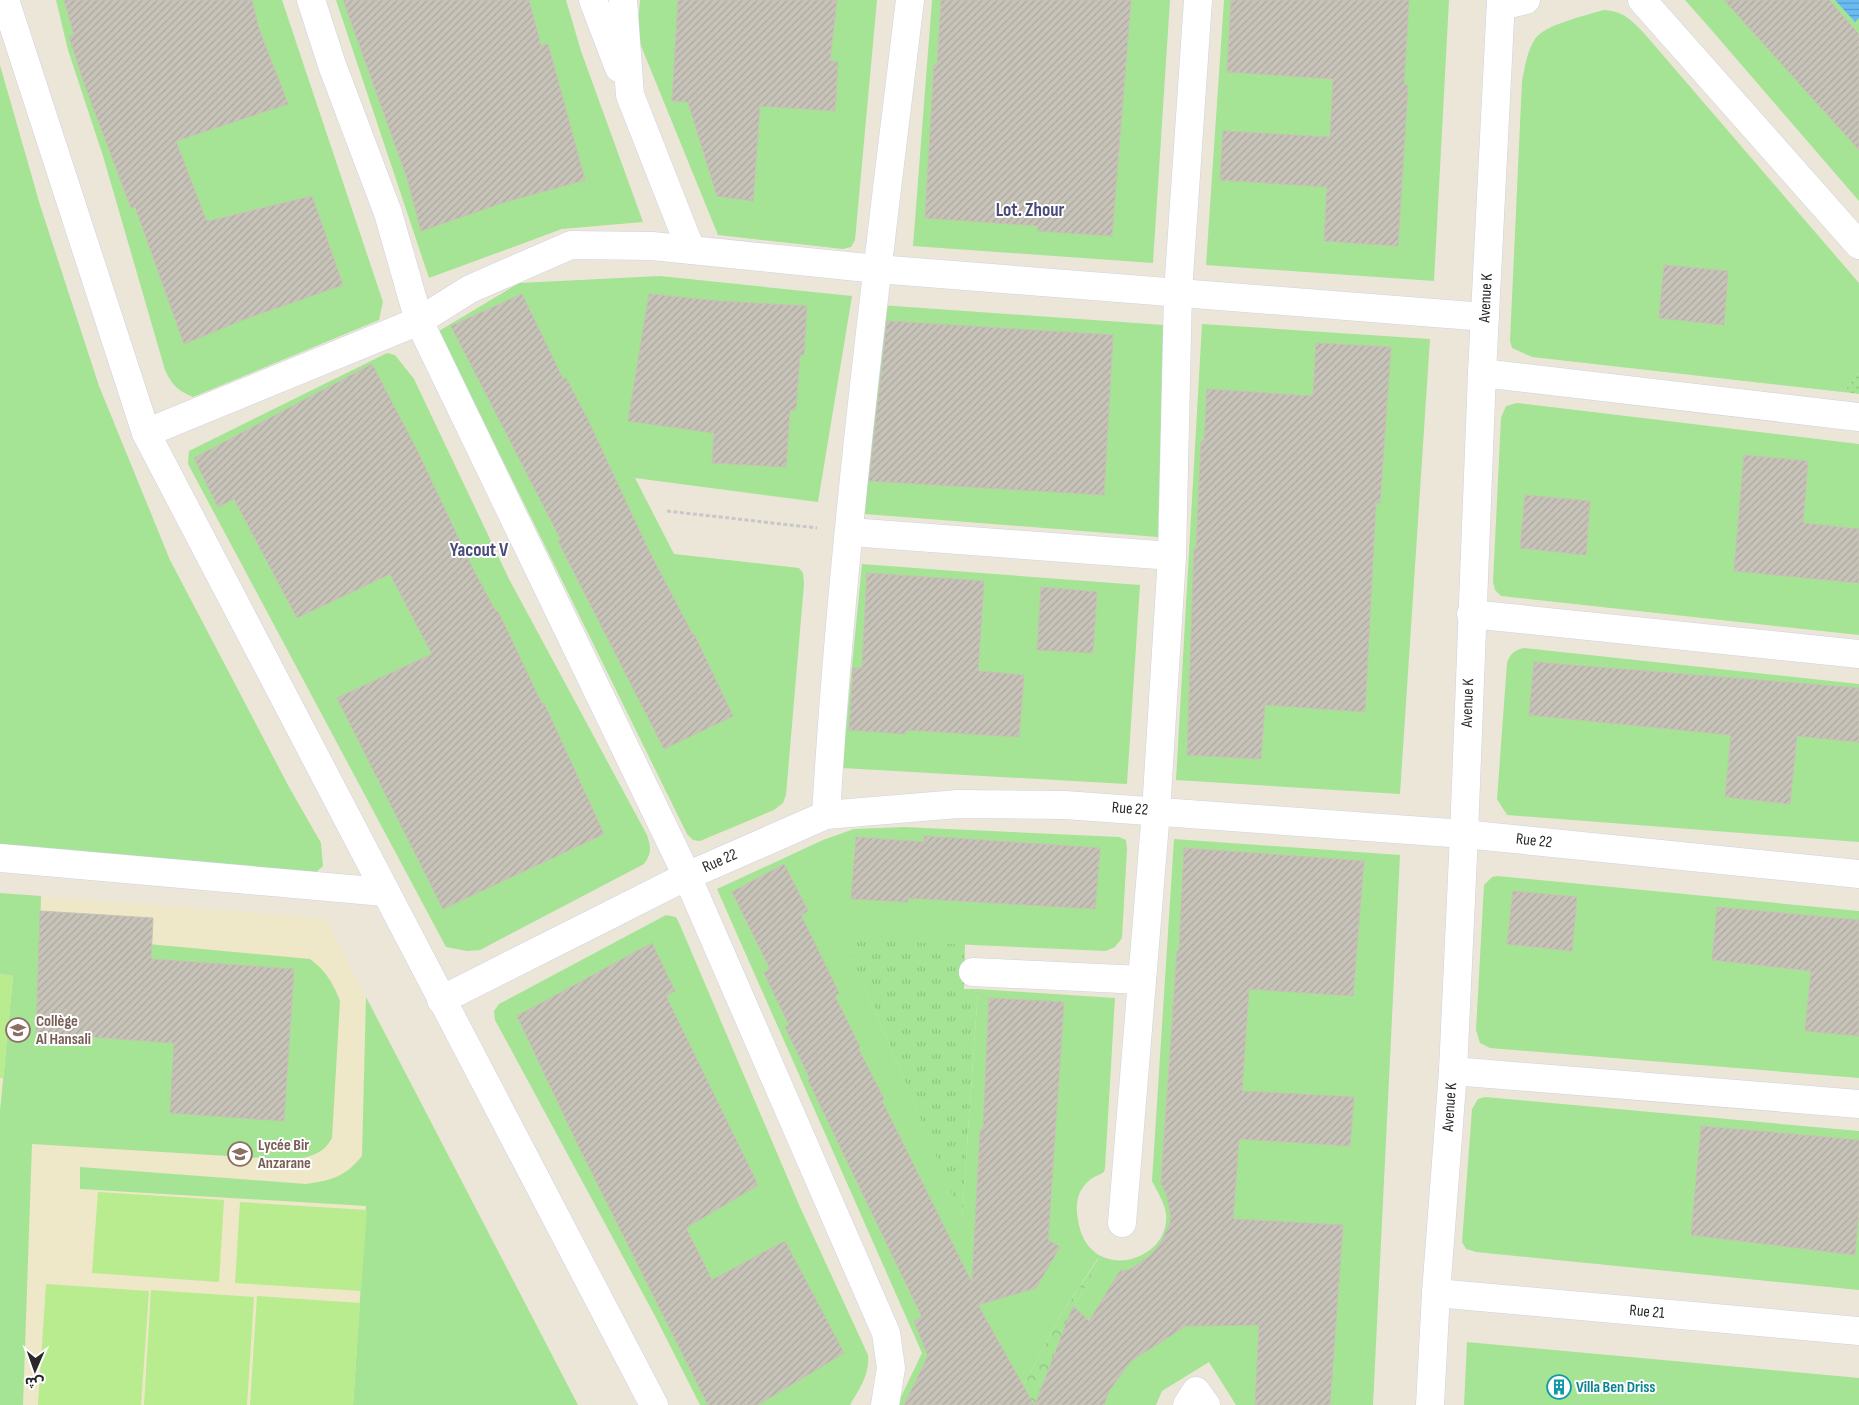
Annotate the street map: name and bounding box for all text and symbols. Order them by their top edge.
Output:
district label: Lot. Zhour [996,199,1065,222]
street label: Avenue K [1475,272,1497,324]
district label: Yacout V [450,539,509,562]
street label: Avenue K [1458,677,1478,729]
street label: Rue 22 [1111,798,1149,820]
street label: Rue 22 [1515,830,1553,852]
street label: Rue 22 [700,845,740,877]
place label: Collège Al Hansali [35,1012,91,1049]
school or university icon: Collège Al Hansali [5,1017,31,1043]
street label: Avenue K [1439,1081,1461,1133]
place label: Lycée Bir Anzarane [257,1136,311,1173]
school or university icon: Lycée Bir Anzarane [227,1141,253,1167]
street label: Rue 21 [1629,1301,1666,1323]
north arrow [10,1345,60,1395]
text: ش [25,1374,44,1391]
building icon: Villa Ben Driss [1546,1374,1572,1400]
place label: Villa Ben Driss [1576,1378,1655,1397]

